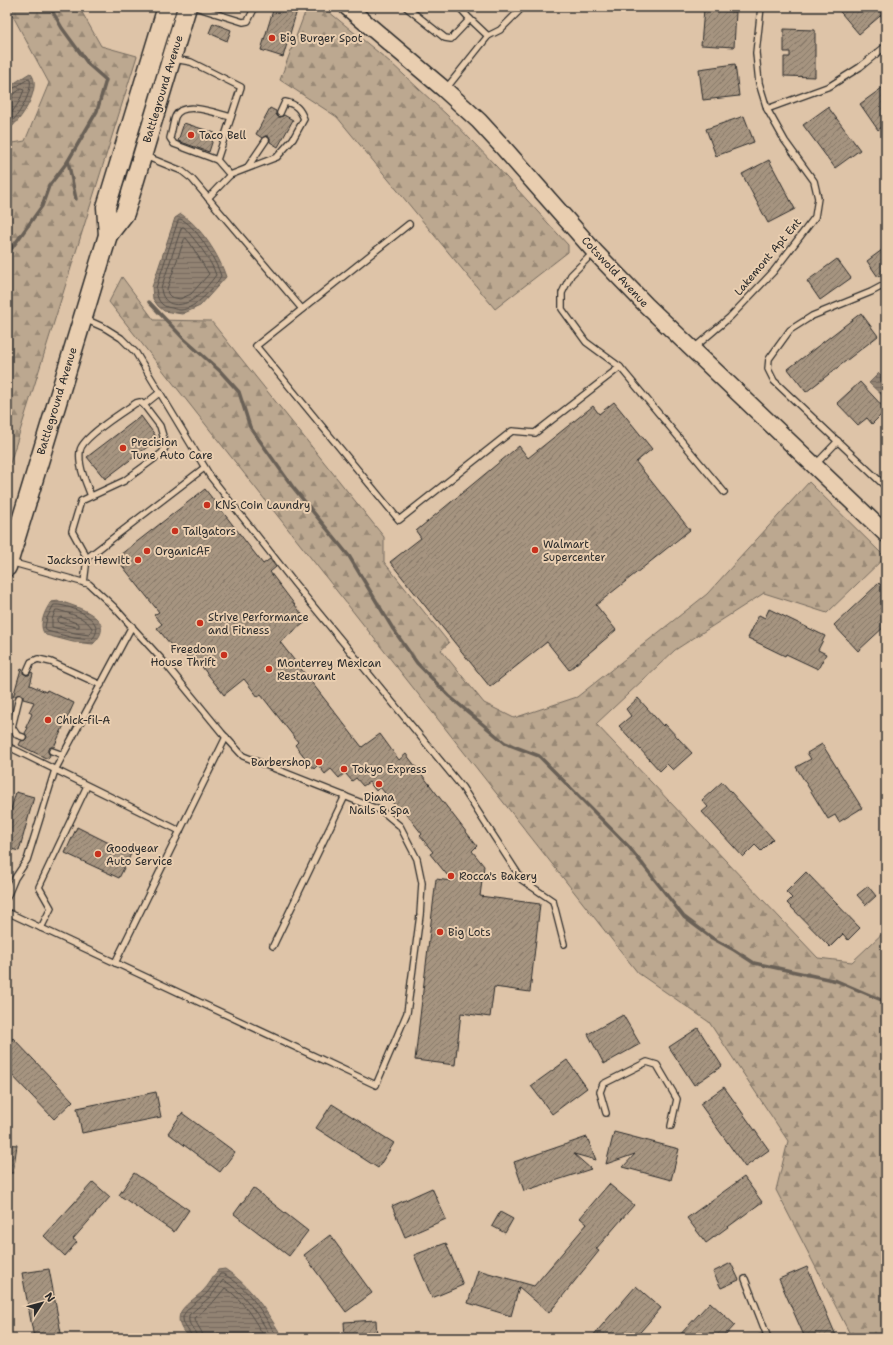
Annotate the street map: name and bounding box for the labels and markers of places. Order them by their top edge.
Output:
place label: Big Burger Spot [280,31,363,46]
marker: Big Burger Spot [267,33,277,43]
place label: Taco Bell [199,128,247,143]
marker: Taco Bell [186,130,196,140]
place label: Precision Tune Auto Care [131,435,213,463]
marker: Precision Tune Auto Care [118,443,128,453]
place label: KNS Coin Laundry [215,498,310,513]
marker: KNS Coin Laundry [202,500,212,510]
place label: Tailgators [183,524,236,539]
marker: Tailgators [170,526,180,536]
place label: Walmart Supercenter [543,537,606,565]
place label: OrganicAF [155,544,210,559]
marker: Walmart Supercenter [530,545,540,555]
marker: OrganicAF [142,546,152,556]
place label: Jackson Hewitt [47,553,130,568]
marker: Jackson Hewitt [133,555,143,565]
place label: Strive Performance and Fitness [208,610,309,638]
marker: Strive Performance and Fitness [195,618,205,628]
place label: Freedom House Thrift [150,642,217,670]
marker: Freedom House Thrift [219,650,229,660]
place label: Monterrey Mexican Restaurant [277,656,381,684]
marker: Monterrey Mexican Restaurant [264,664,274,674]
place label: Chick-fil-A [56,713,110,728]
marker: Chick-fil-A [43,715,53,725]
place label: Barbershop [251,755,311,770]
marker: Barbershop [314,757,324,767]
place label: Tokyo Express [352,762,427,777]
marker: Tokyo Express [339,764,349,774]
marker: Diana Nails & Spa [374,779,384,789]
place label: Diana Nails & Spa [349,790,409,818]
place label: Goodyear Auto Service [106,841,173,869]
marker: Goodyear Auto Service [93,849,103,859]
place label: Rocca's Bakery [459,869,537,884]
marker: Rocca's Bakery [446,871,456,881]
place label: Big Lots [448,925,491,940]
marker: Big Lots [435,927,445,937]

